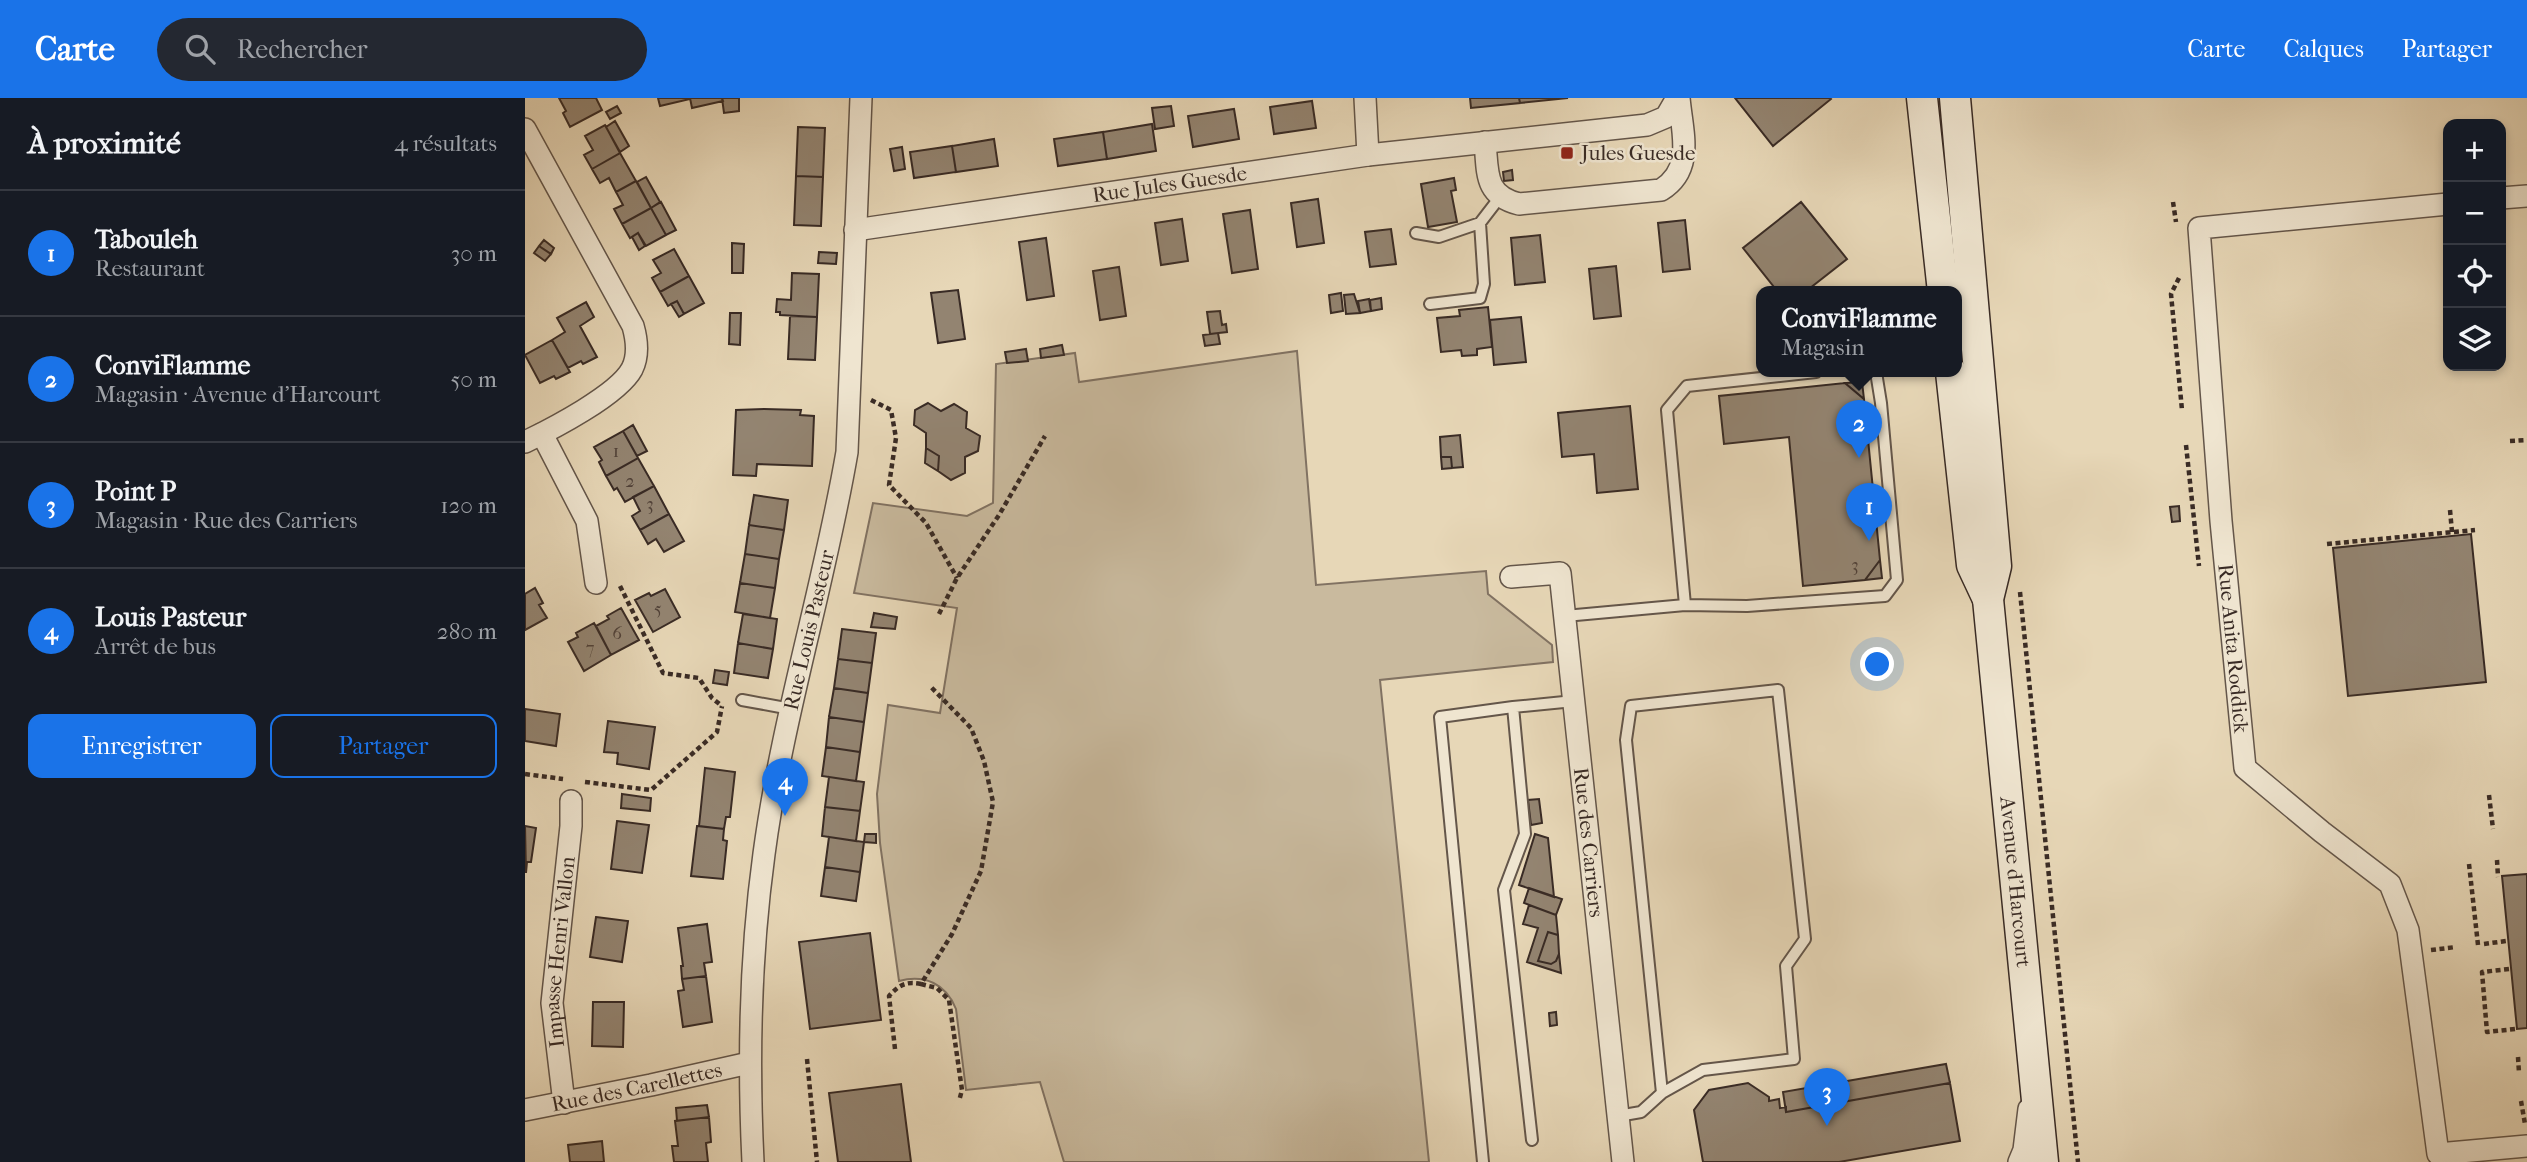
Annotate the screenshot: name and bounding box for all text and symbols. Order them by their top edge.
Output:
search box [157,18,647,81]
text: Carte [35,30,115,69]
icon: search [181,30,219,68]
text: Rechercher [237,34,368,65]
text: Carte [2187,35,2245,63]
text: Calques [2283,35,2364,63]
text: Partager [2402,35,2492,63]
map controls [2443,119,2506,371]
button: + [2443,119,2506,182]
text: À proximité [28,126,181,161]
text: 4 résultats [394,130,497,157]
place label: Jules Guesde [1579,141,1695,165]
marker: Jules Guesde [1559,145,1575,161]
street label: Rue Jules Guesde [1091,161,1249,207]
button: − [2443,182,2506,245]
text: Tabouleh [95,224,198,255]
text: 1 [47,240,55,267]
text: 30 m [451,240,497,267]
button: locate [2443,245,2506,308]
text: Restaurant [95,255,205,282]
popup [1756,286,1962,377]
text: ConviFlamme [1781,303,1937,334]
button: layers [2443,308,2506,371]
text: Magasin [1781,334,1865,361]
text: ConviFlamme [95,350,250,381]
text: 2 [45,366,57,393]
text: 50 m [450,366,497,393]
text: Magasin · Avenue d'Harcourt [95,381,381,408]
pin: 2 [1836,400,1882,458]
house number: 1 [613,441,619,462]
house number: 2 [625,471,635,492]
text: Point P [95,476,176,507]
pin: 1 [1846,483,1892,541]
text: 3 [46,492,56,519]
text: 120 m [440,492,497,519]
house number: 3 [646,494,654,515]
text: Magasin · Rue des Carriers [95,507,358,534]
street label: Rue Louis Pasteur [779,548,839,713]
house number: 3 [1851,555,1859,576]
street label: Rue Anita Roddick [2213,563,2254,734]
house number: 5 [654,599,662,620]
text: Louis Pasteur [95,602,246,633]
text: 4 [44,618,58,645]
text: 280 m [437,618,497,645]
house number: 6 [612,623,622,644]
text: Arrêt de bus [95,633,216,660]
house number: 7 [586,638,595,659]
your location [1860,647,1894,681]
button: Enregistrer [28,714,256,778]
button: Partager [270,714,497,778]
pin: 4 [762,758,808,816]
street label: Rue des Carriers [1569,766,1609,919]
street label: Avenue d'Harcourt [1995,794,2036,969]
street label: Impasse Henri Vallon [540,855,580,1049]
street label: Rue des Carellettes [549,1057,725,1116]
pin: 3 [1804,1068,1850,1126]

